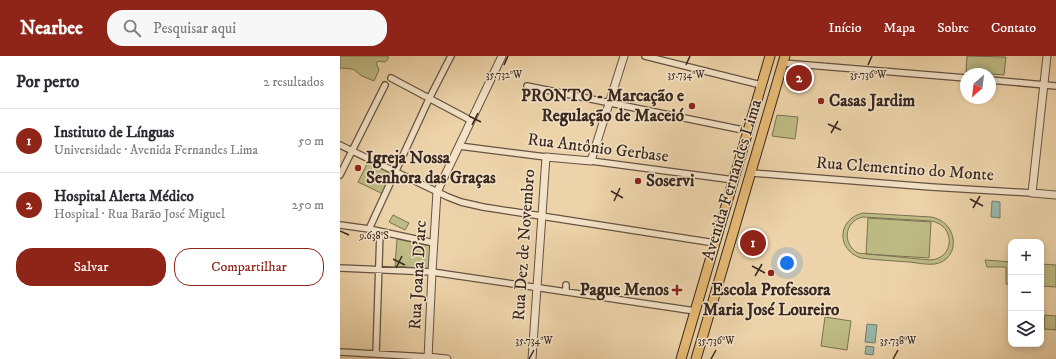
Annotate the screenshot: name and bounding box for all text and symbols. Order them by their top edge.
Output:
search box [107,10,387,46]
text: Nearbee [20,17,83,40]
icon: search [121,17,143,39]
text: Pesquisar aqui [153,19,236,38]
text: Início [828,19,862,37]
text: Mapa [884,19,915,37]
text: Sobre [937,19,969,37]
text: Contato [991,19,1036,37]
pin: 2 [786,63,812,93]
north arrow [960,68,996,104]
text: 35.732°W [486,69,523,81]
text: 35.734°W [667,69,705,81]
text: 35.736°W [850,69,887,81]
text: Por perto [16,71,79,93]
text: 2 resultados [263,74,324,90]
place label: PRONTO - Marcação e Regulação de Maceió [521,85,684,127]
place label: Casas Jardim [829,90,916,112]
street label: Avenida Fernandes Lima [697,96,767,263]
marker: Casas Jardim [816,96,826,106]
marker: PRONTO - Marcação e Regulação de Maceió [687,101,697,111]
text: Instituto de Línguas [54,123,174,142]
street label: Rua Antônio Gerbase [526,128,670,168]
text: 1 [27,133,31,149]
text: 50 m [298,133,324,149]
text: Universidade · Avenida Fernandes Lima [54,142,258,158]
place label: Igreja Nossa Senhora das Graças [366,147,496,189]
street label: Rua Clementino do Monte [815,152,995,186]
marker: Igreja Nossa Senhora das Graças [353,163,363,173]
street label: Rua Dez de Novembro [508,169,540,321]
place label: Soservi [646,170,695,192]
marker: Soservi [633,176,643,186]
text: Hospital Alerta Médico [54,187,194,206]
text: 2 [26,197,32,213]
text: 250 m [292,197,324,213]
text: Hospital · Rua Barão José Miguel [54,206,225,222]
street label: Rua Joana D'arc [404,220,432,330]
pin: 1 [740,228,766,258]
text: 9.638°S [358,230,389,242]
map controls [1008,239,1044,347]
button: + [1008,239,1044,275]
button: Salvar [16,248,166,286]
button: Compartilhar [174,248,324,286]
your location [777,253,797,273]
marker: Escola Professora Maria José Loureiro [766,268,776,278]
button: − [1008,275,1044,311]
place label: Pague Menos [580,279,669,301]
place label: Escola Professora Maria José Loureiro [703,279,839,321]
marker: Pague Menos [672,285,682,295]
button: layers [1008,311,1044,347]
text: 35.734°W [515,335,553,347]
text: 35.736°W [698,335,735,347]
text: 35.738°W [880,335,917,347]

